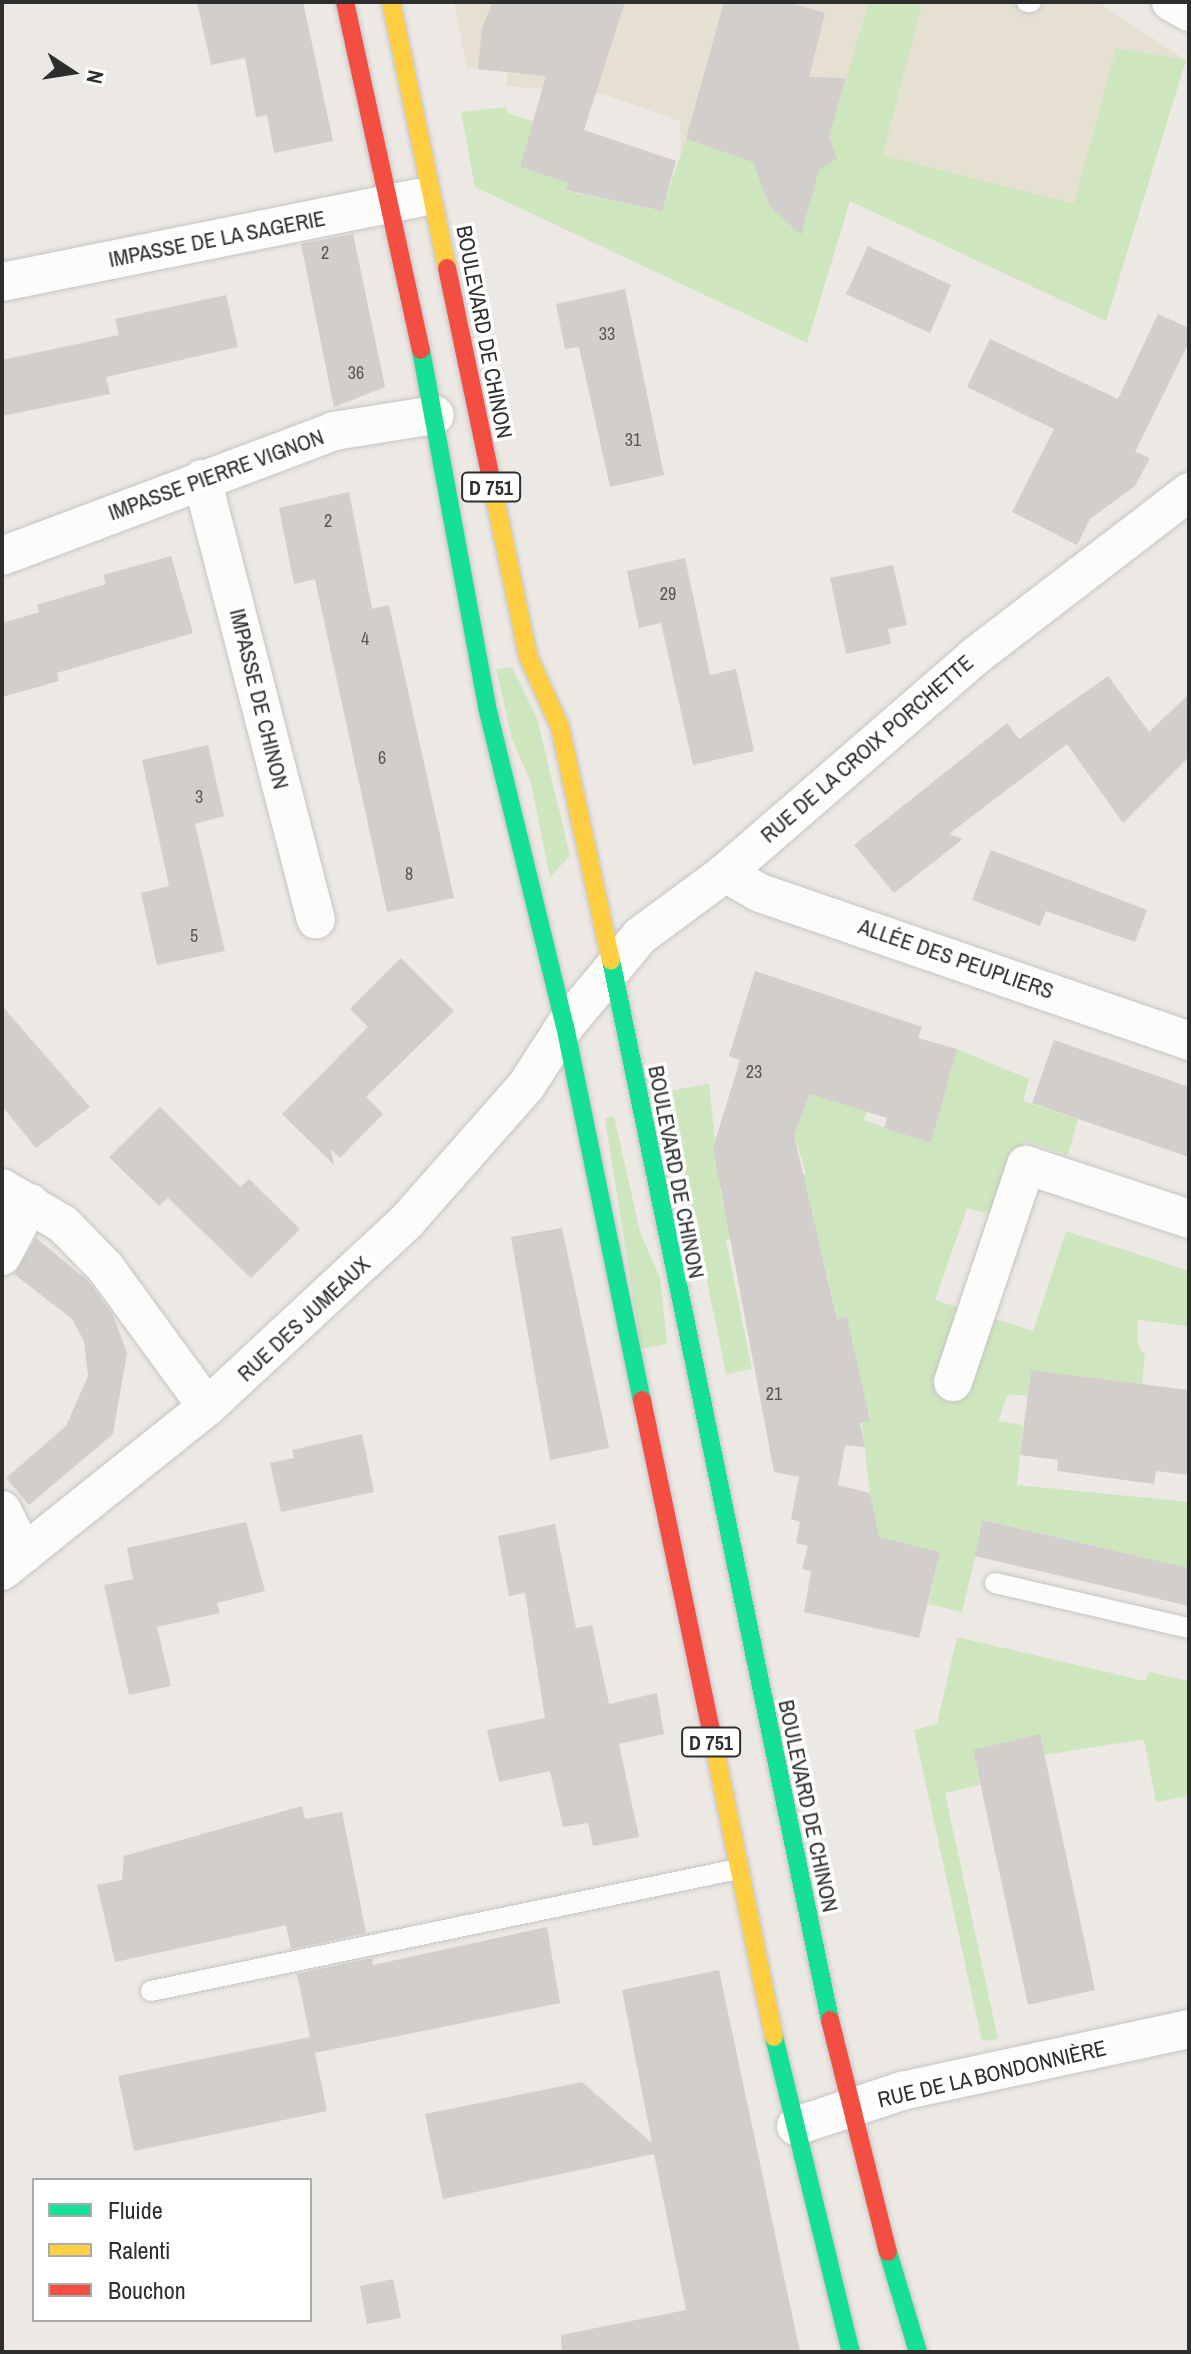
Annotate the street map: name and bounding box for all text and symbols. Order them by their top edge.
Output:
north arrow [32,32,112,112]
text: N [79,67,112,86]
street label: IMPASSE DE LA SAGERIE [106,205,328,273]
street label: BOULEVARD DE CHINON [450,223,518,441]
house number: 2 [321,242,329,264]
house number: 33 [599,323,615,345]
house number: 36 [348,362,364,384]
street label: IMPASSE PIERRE VIGNON [105,424,327,526]
house number: 31 [625,429,641,451]
road number: D 751 [461,471,521,503]
house number: 2 [324,510,332,532]
house number: 29 [660,583,676,605]
street label: IMPASSE DE CHINON [224,606,294,792]
house number: 4 [361,628,369,650]
street label: RUE DE LA CROIX PORCHETTE [755,649,979,849]
house number: 6 [378,747,386,769]
house number: 3 [195,786,203,808]
house number: 8 [405,863,413,885]
street label: ALLÉE DES PEUPLIERS [855,913,1057,1005]
house number: 5 [190,925,198,947]
house number: 23 [746,1061,762,1083]
street label: BOULEVARD DE CHINON [642,1063,710,1281]
street label: RUE DES JUMEAUX [232,1251,376,1387]
house number: 21 [766,1383,782,1405]
street label: BOULEVARD DE CHINON [773,1698,843,1914]
road number: D 751 [681,1726,741,1758]
street label: RUE DE LA BONDONNIÈRE [875,2035,1109,2113]
legend [32,2178,312,2322]
text: Fluide [108,2194,163,2226]
text: Ralenti [108,2234,170,2266]
text: Bouchon [108,2274,186,2306]

